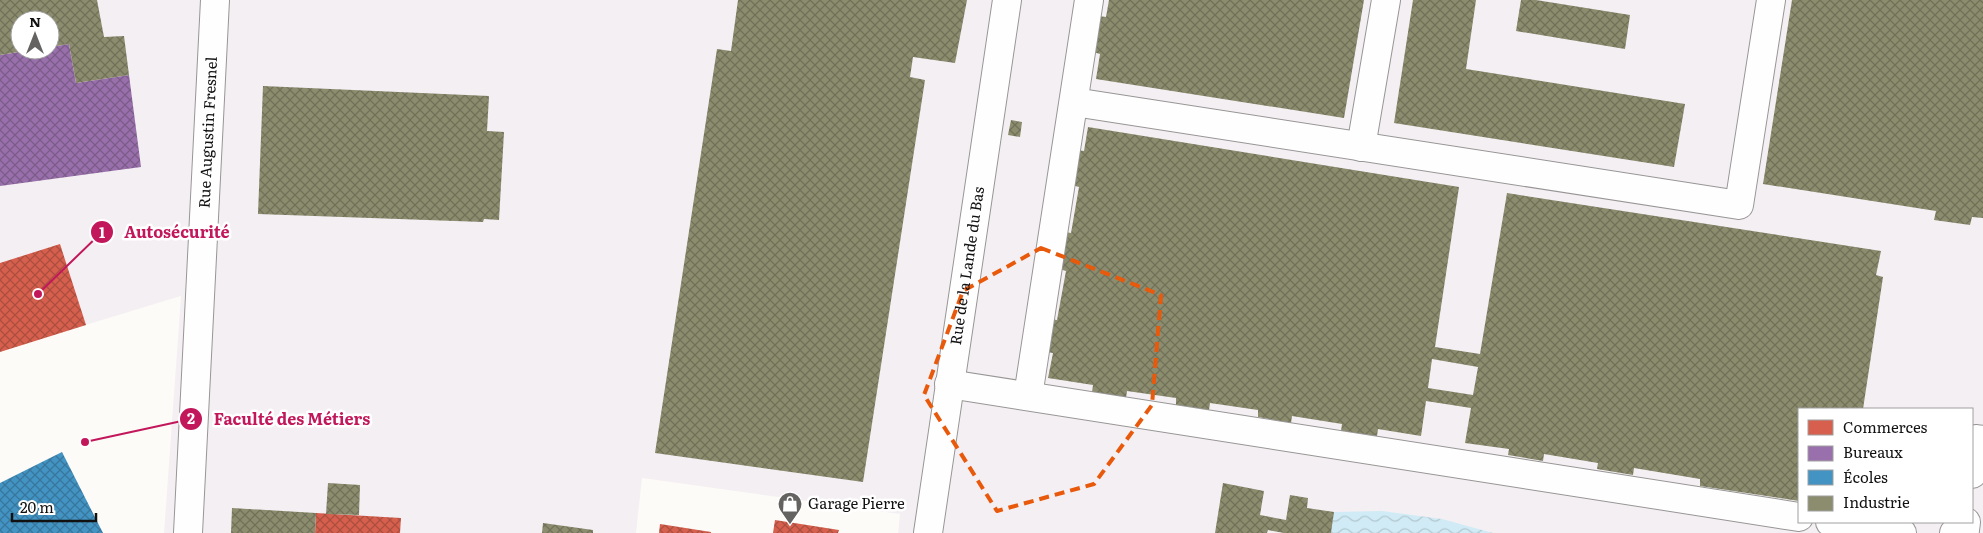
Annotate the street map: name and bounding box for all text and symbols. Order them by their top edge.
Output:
north arrow [10,10,60,60]
text: N [29,11,41,31]
street label: Rue Augustin Fresnel [191,56,222,209]
street label: Rue de la Lande du Bas [943,185,989,346]
callout: Autosécurité [89,217,240,248]
text: Autosécurité [124,219,230,243]
text: 1 [99,220,105,243]
callout: Faculté des Métiers [178,404,380,435]
text: 2 [187,406,195,429]
text: Faculté des Métiers [214,406,370,430]
legend [1798,408,1973,523]
text: Commerces [1843,415,1928,438]
text: Bureaux [1843,440,1903,463]
text: Écoles [1843,465,1888,488]
scale bar [12,490,96,522]
text: Industrie [1843,490,1910,513]
shop icon: Garage Pierre [777,491,803,525]
place label: Garage Pierre [808,491,905,514]
text: 20 m [20,495,54,518]

